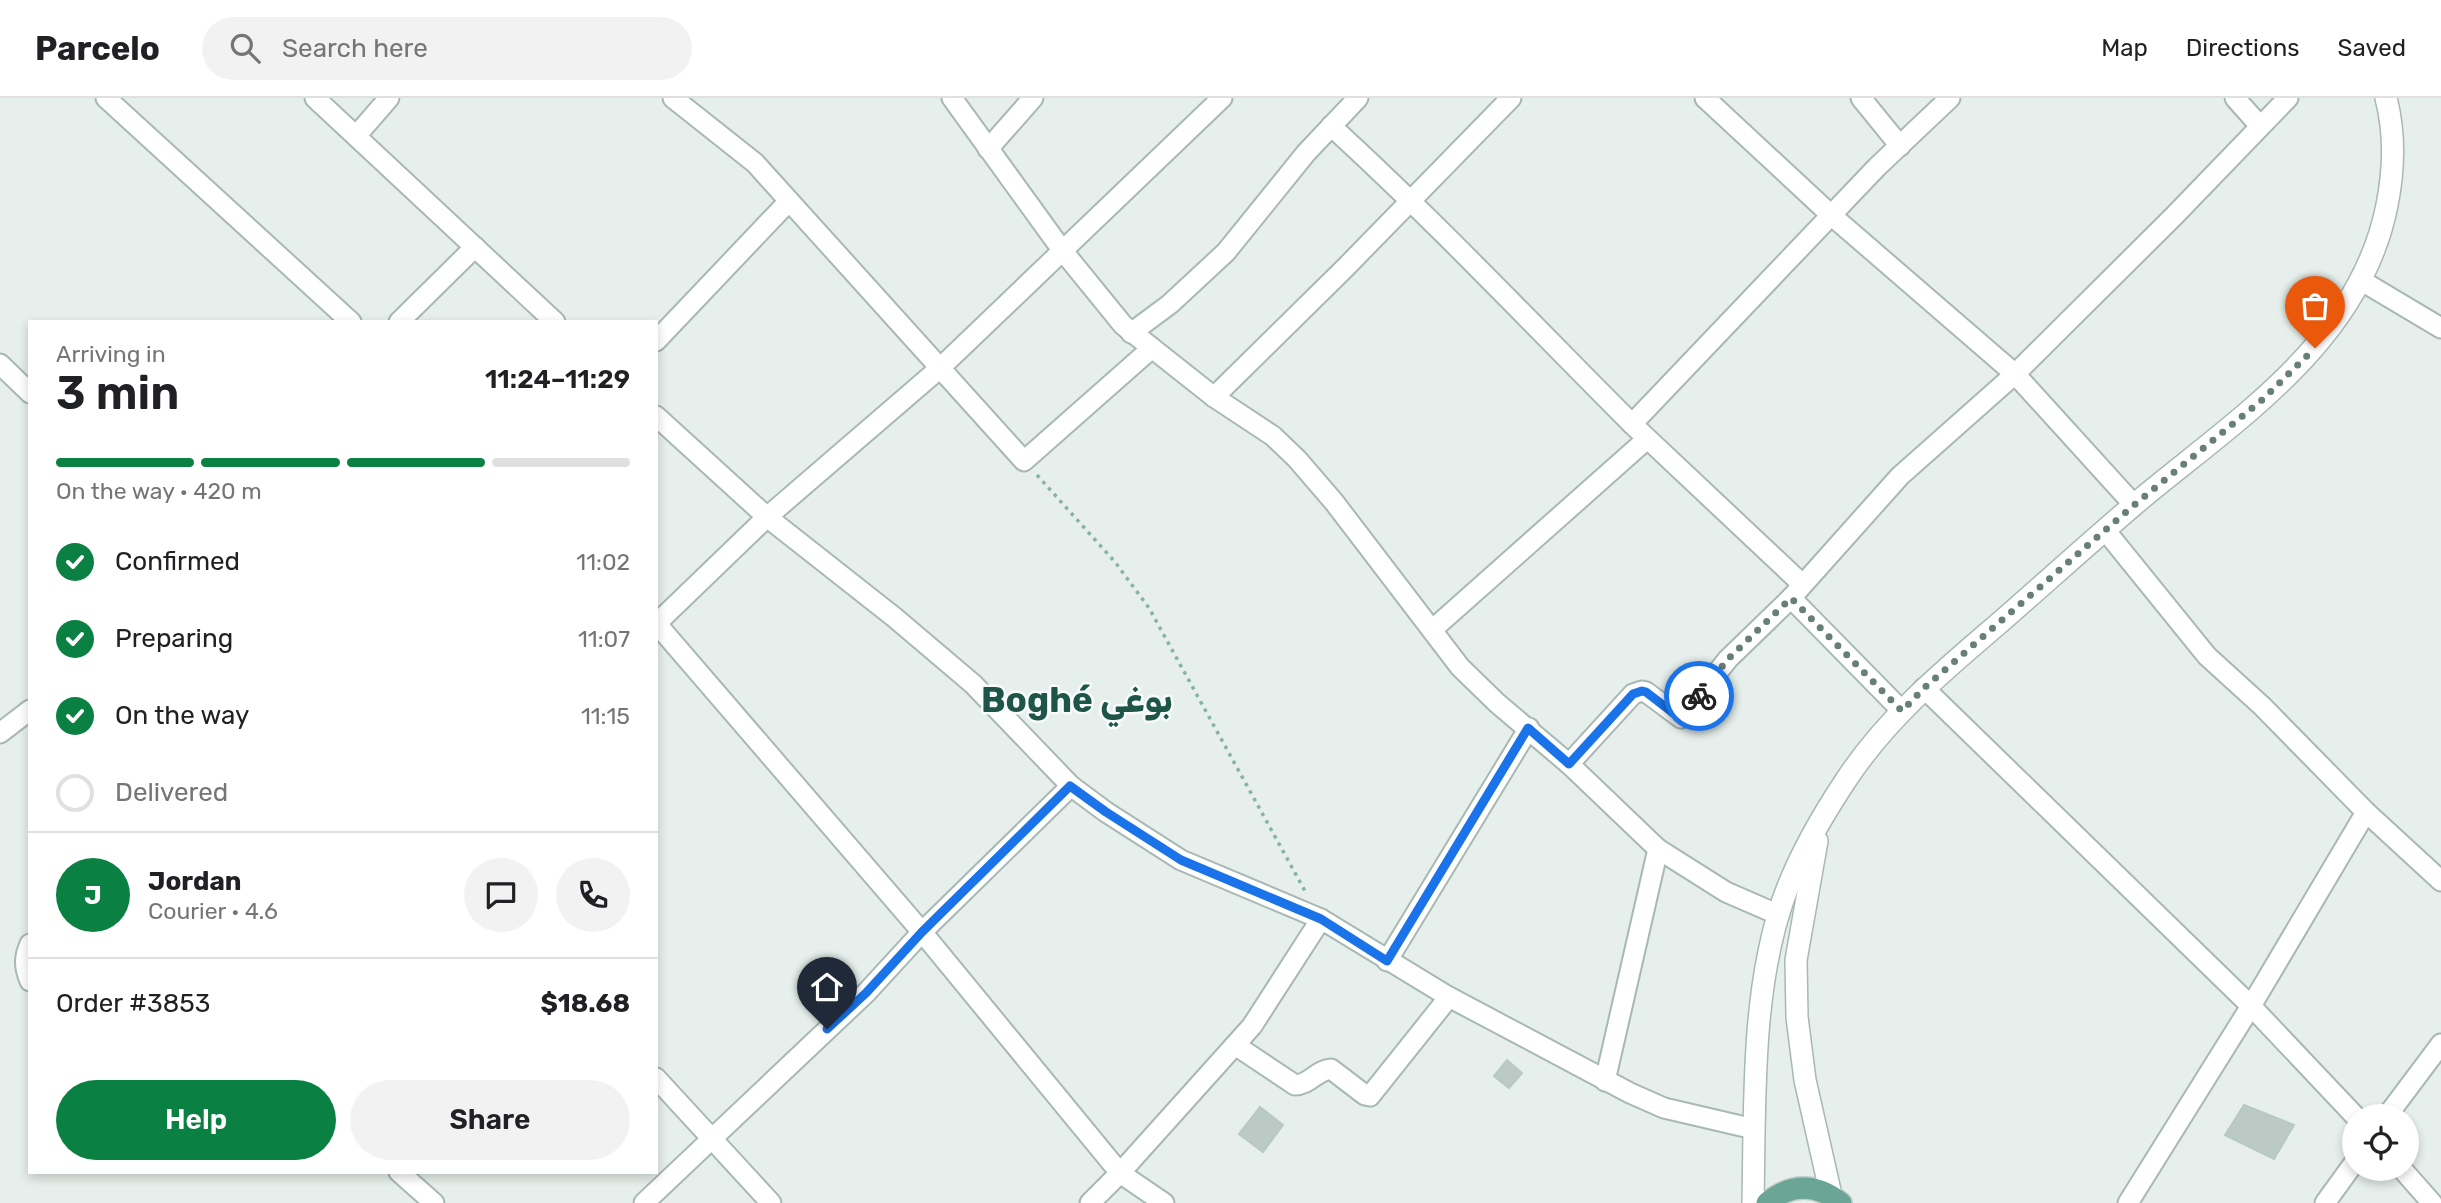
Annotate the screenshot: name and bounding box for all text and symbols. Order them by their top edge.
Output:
search box [202,17,692,80]
text: Parcelo [35,29,160,68]
icon: search [226,29,264,67]
text: Search here [282,33,428,64]
text: Map [2101,34,2148,62]
text: Directions [2186,34,2299,62]
text: Saved [2337,34,2406,62]
pin [2285,276,2345,348]
icon: bag [2296,287,2334,325]
text: Arriving in [56,340,166,368]
text: 11:24–11:29 [485,364,630,395]
text: 3 min [56,366,179,421]
text: On the way · 420 m [56,477,262,505]
icon: check [56,543,94,581]
text: Confirmed [115,546,240,577]
text: 11:02 [576,548,630,576]
icon: check [56,620,94,658]
text: Preparing [115,623,233,654]
text: 11:07 [578,625,630,653]
courier [1664,661,1734,731]
icon: bike [1680,677,1718,715]
district label: Boghé بوغي [981,679,1173,727]
icon: check [56,697,94,735]
text: On the way [115,700,249,731]
text: 11:15 [581,702,630,730]
text: Delivered [115,777,228,808]
button: chat [464,858,538,932]
button: phone [556,858,630,932]
text: Jordan [148,866,241,897]
text: J [84,880,102,911]
text: Courier · 4.6 [148,897,278,925]
pin [797,957,857,1029]
icon: home [808,968,846,1006]
text: Order #3853 [56,988,210,1019]
text: $18.68 [540,988,630,1019]
button: Help [56,1080,336,1160]
button: Share [350,1080,630,1160]
map controls [2342,1104,2419,1181]
button: locate [2342,1104,2419,1181]

